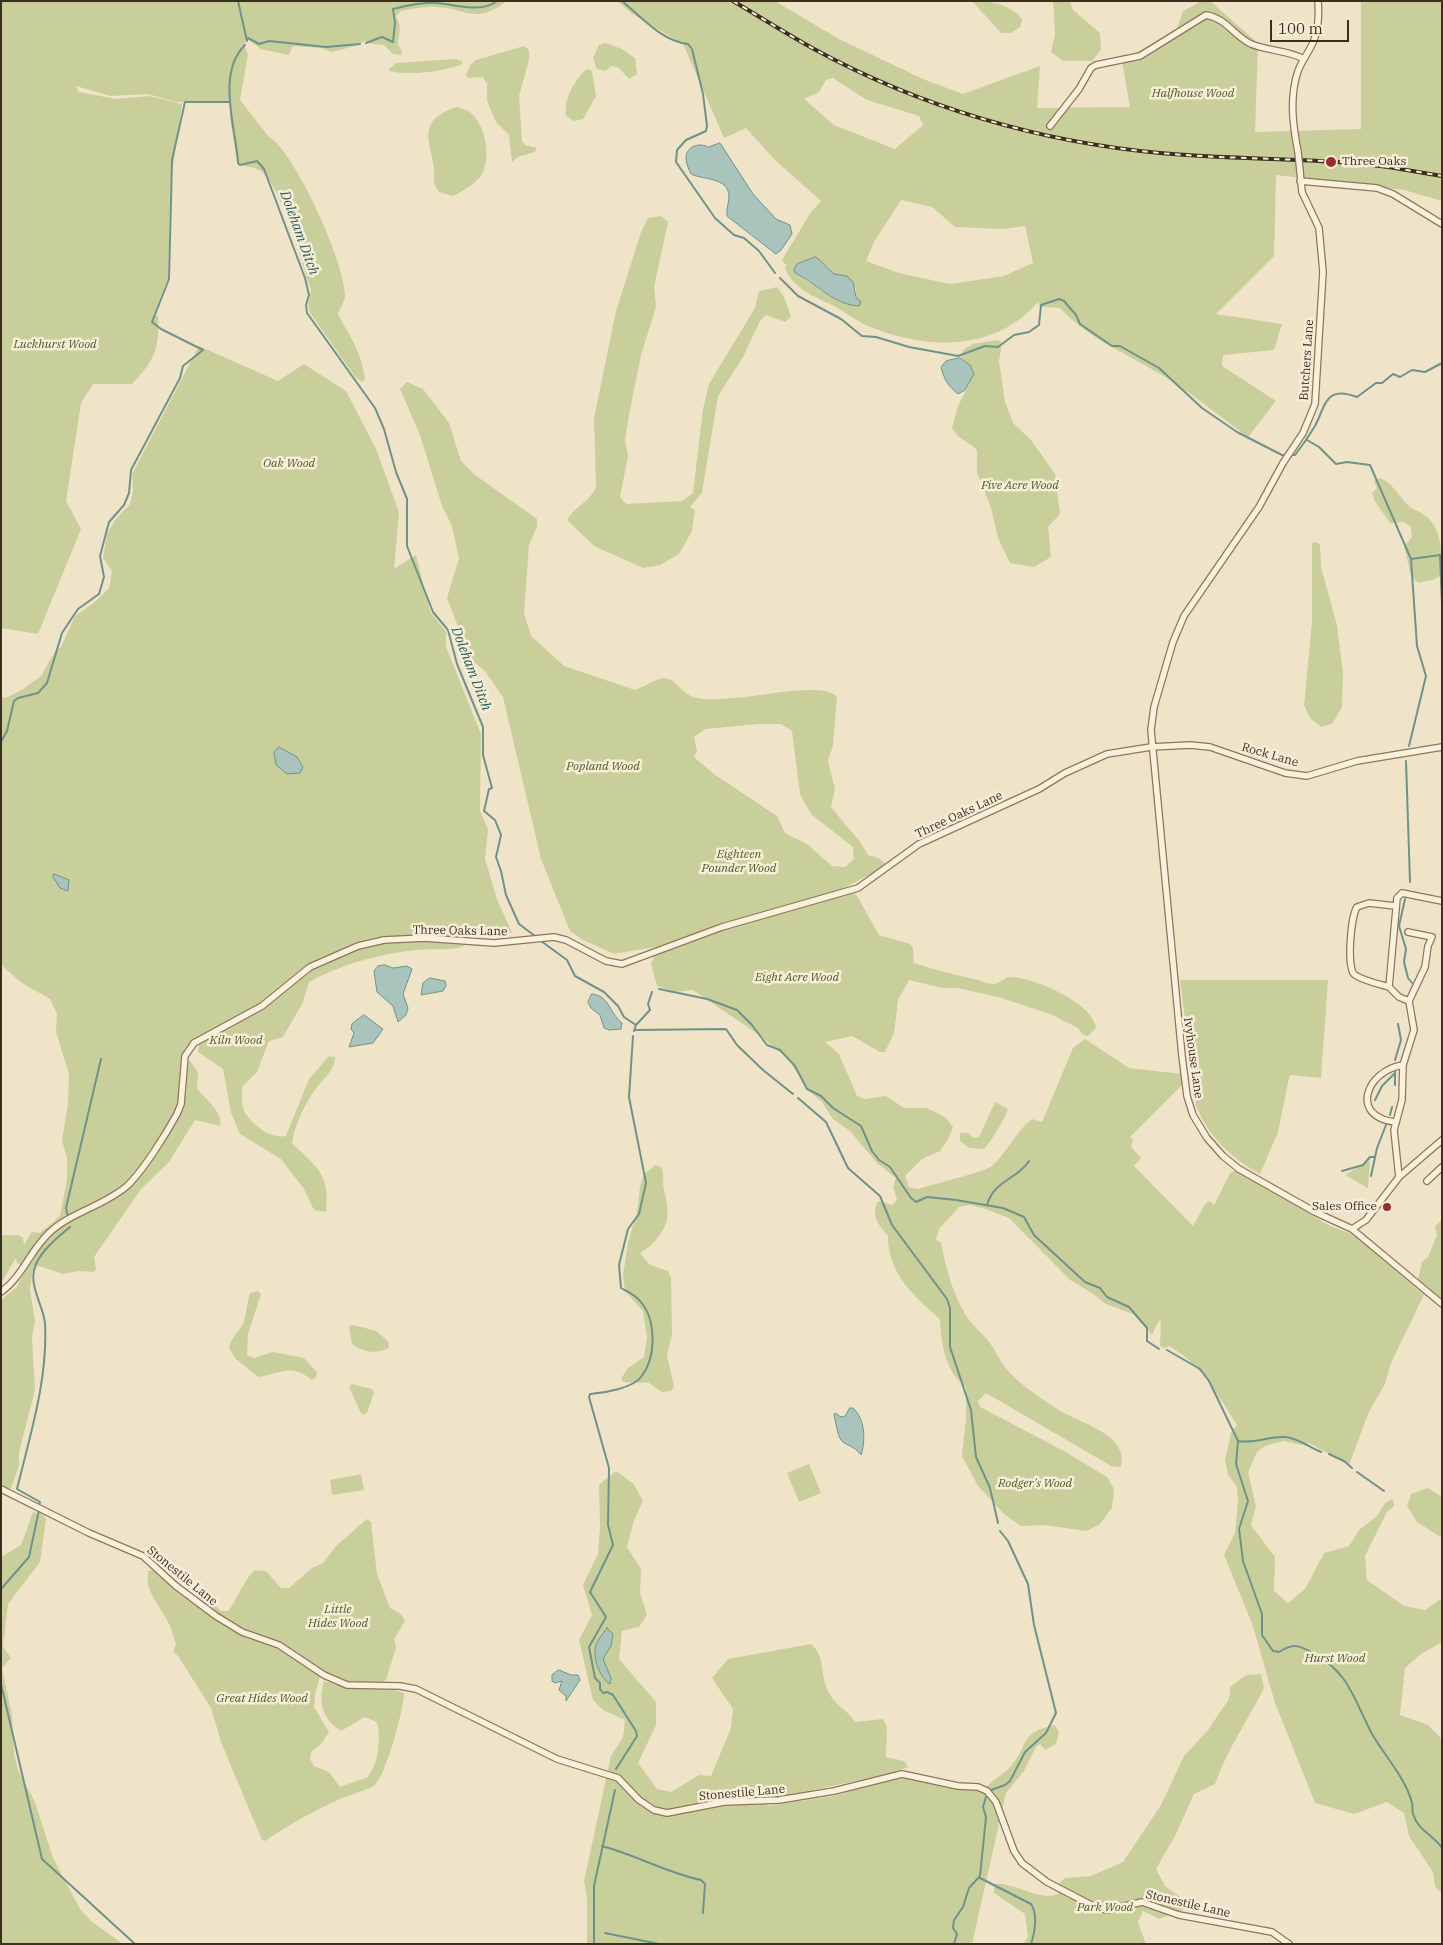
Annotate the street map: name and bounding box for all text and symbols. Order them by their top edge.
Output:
scale bar [1273,10,1352,42]
text: 100 m [1278,19,1323,38]
park label: Halfhouse Wood [1152,87,1234,101]
marker: Three Oaks [1324,155,1338,169]
place label: Three Oaks [1342,155,1406,169]
water label: Doleham Ditch [276,188,322,278]
street label: Butchers Lane [1297,319,1317,401]
park label: Luckhurst Wood [13,338,97,352]
park label: Oak Wood [263,457,315,471]
park label: Five Acre Wood [981,479,1059,493]
water label: Doleham Ditch [447,625,495,713]
street label: Rock Lane [1240,740,1300,770]
park label: Popland Wood [566,760,640,774]
street label: Three Oaks Lane [913,788,1005,842]
park label: Eighteen Pounder Wood [702,848,776,876]
street label: Three Oaks Lane [412,923,508,939]
park label: Eight Acre Wood [755,971,839,985]
street label: Ivyhouse Lane [1180,1016,1206,1100]
park label: Kiln Wood [210,1034,262,1048]
place label: Sales Office [1312,1200,1377,1214]
marker: Sales Office [1381,1201,1393,1213]
park label: Rodger's Wood [998,1477,1072,1491]
street label: Stonestile Lane [144,1543,220,1609]
park label: Little Hides Wood [308,1603,368,1631]
park label: Hurst Wood [1305,1652,1365,1666]
park label: Great Hides Wood [216,1692,308,1706]
street label: Stonestile Lane [698,1782,786,1804]
street label: Stonestile Lane [1144,1887,1232,1921]
park label: Park Wood [1077,1901,1133,1915]

